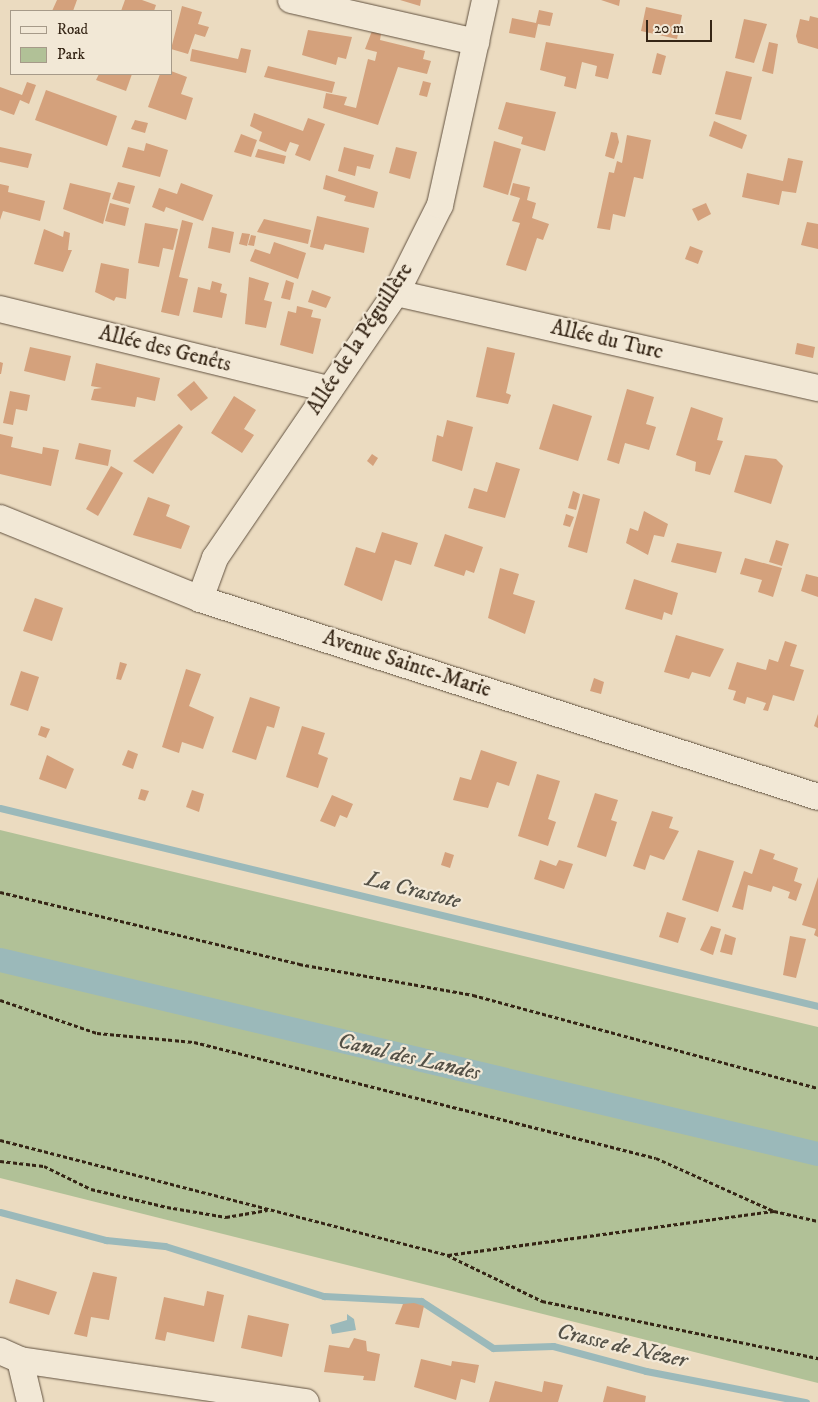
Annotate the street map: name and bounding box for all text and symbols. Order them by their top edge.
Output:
legend [10,10,172,75]
scale bar [648,10,714,42]
text: 20 m [654,19,684,38]
text: Road [57,20,88,39]
text: Park [57,45,85,64]
street label: Allée de la Péguillère [302,259,418,419]
street label: Allée du Turc [549,315,665,365]
street label: Allée des Genêts [96,320,234,378]
street label: Avenue Sainte-Marie [320,625,494,703]
water label: La Crastote [363,865,463,915]
water label: Canal des Landes [335,1028,483,1086]
water label: Crasse de Nézer [554,1318,690,1374]

